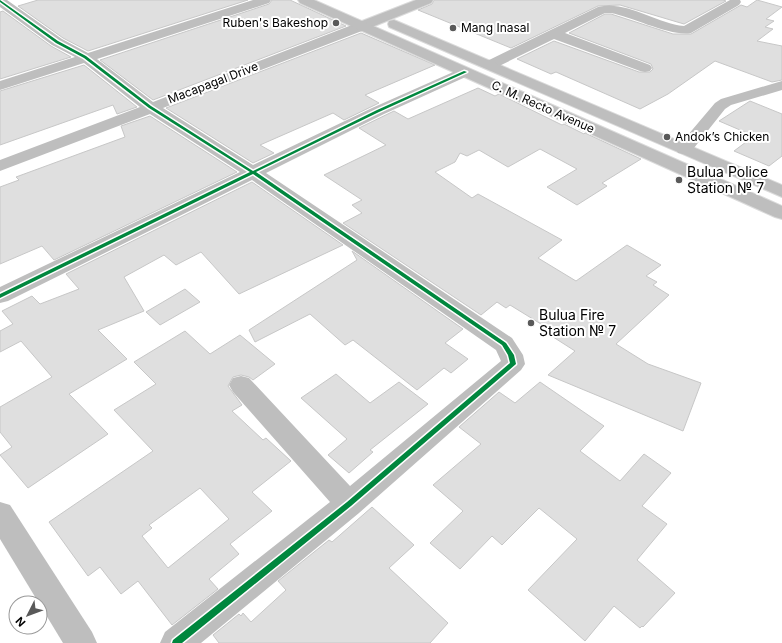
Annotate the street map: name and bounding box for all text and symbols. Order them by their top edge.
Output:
place label: Ruben's Bakeshop [223,15,328,30]
marker: Ruben's Bakeshop [331,18,341,28]
place label: Mang Inasal [461,20,529,35]
marker: Mang Inasal [448,23,458,33]
street label: Macapagal Drive [165,58,260,107]
street label: C. M. Recto Avenue [489,77,597,136]
place label: Andok’s Chicken [675,129,769,144]
marker: Andok’s Chicken [662,132,672,142]
place label: Bulua Police Station № 7 [687,163,768,196]
marker: Bulua Police Station № 7 [674,175,684,185]
place label: Bulua Fire Station № 7 [539,306,616,339]
marker: Bulua Fire Station № 7 [526,318,536,328]
north arrow [8,595,48,635]
text: N [13,614,29,629]

